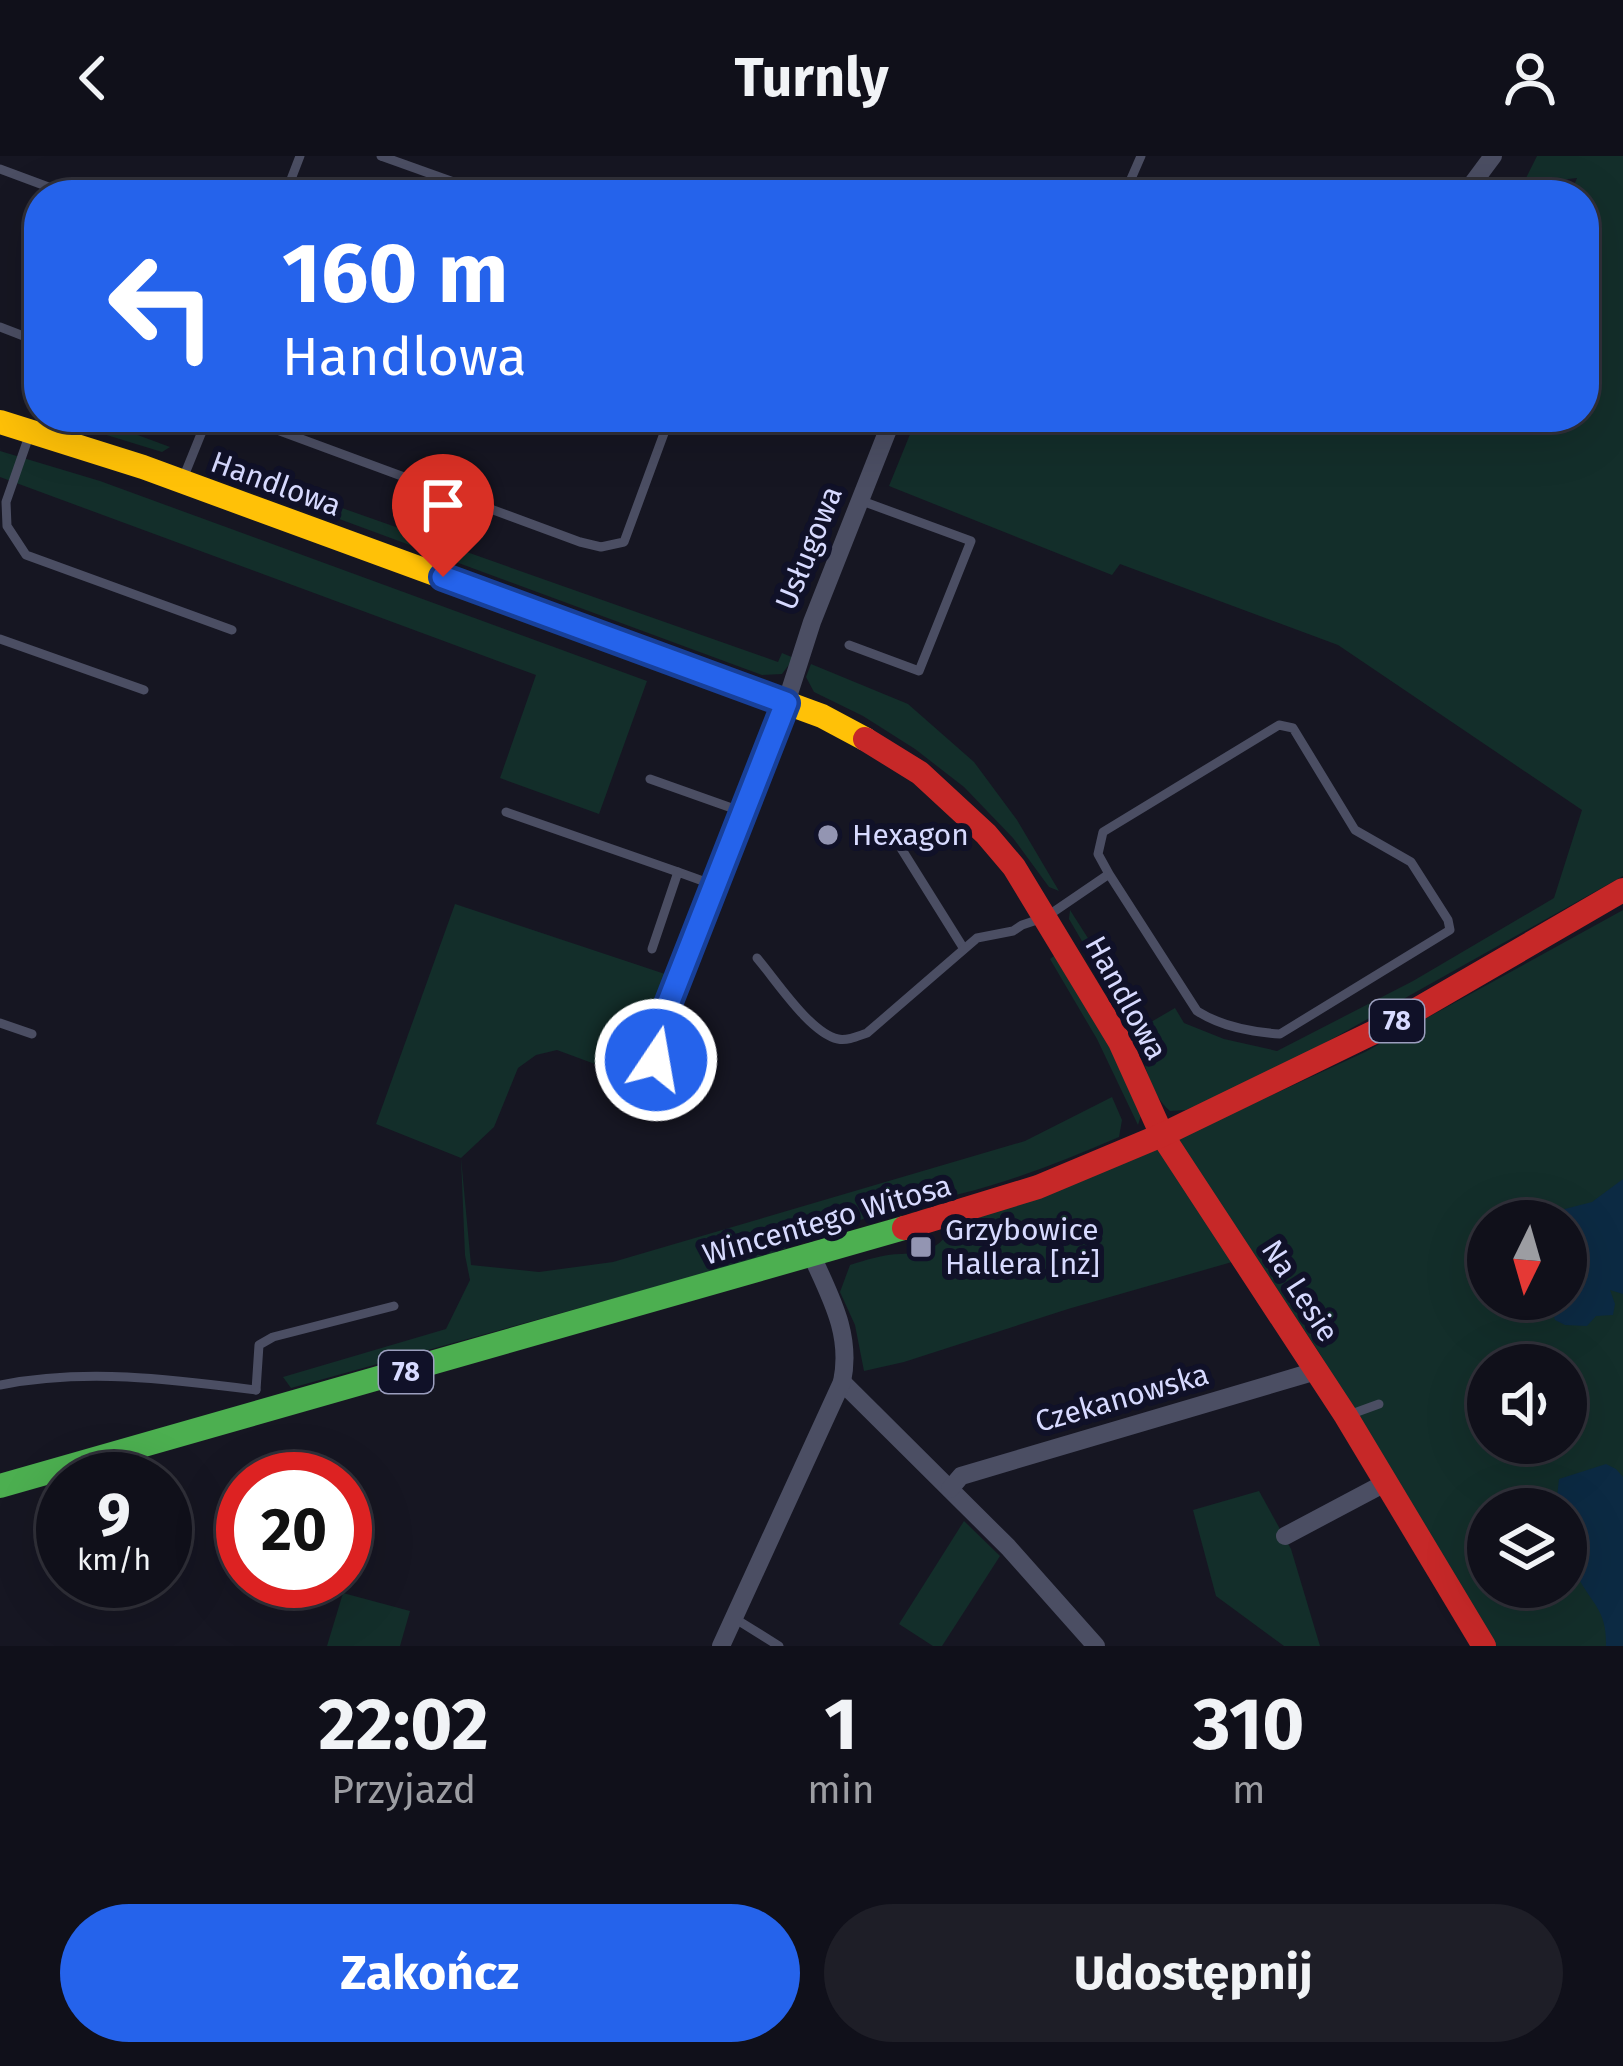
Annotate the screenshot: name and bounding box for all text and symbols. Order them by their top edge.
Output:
icon: back [60,45,126,111]
icon: person [1497,45,1563,111]
text: Turnly [734,46,889,110]
text: 160 m [282,223,508,324]
icon: left [84,228,240,384]
text: Handlowa [282,325,527,389]
street label: Handlowa [206,444,346,524]
pin [392,454,494,577]
icon: arrive [410,472,476,538]
street label: Usługowa [768,481,850,615]
place label: Hexagon [852,817,969,853]
marker: Hexagon [815,822,841,848]
street label: Handlowa [1077,930,1175,1066]
position arrow [593,997,719,1123]
road number: 78 [1370,1000,1424,1042]
street label: Wincentego Witosa [699,1167,955,1273]
north arrow [1467,1200,1587,1320]
map controls [1467,1200,1587,1608]
place label: Grzybowice Hallera [nż] [945,1212,1100,1282]
street label: Na Lesie [1254,1233,1346,1349]
marker: Grzybowice Hallera [nż] [908,1234,934,1260]
button: sound [1467,1344,1587,1464]
road number: 78 [379,1351,433,1393]
street label: Czekanowska [1031,1356,1213,1440]
speed limit sign: 20 [216,1452,372,1608]
text: 9 [97,1479,131,1551]
button: layers [1467,1488,1587,1608]
text: km/h [77,1542,151,1578]
text: 22:02 [319,1682,489,1768]
text: 1 [824,1682,858,1768]
text: 310 [1193,1682,1304,1768]
text: Przyjazd [331,1767,476,1813]
text: min [807,1767,875,1813]
text: m [1232,1767,1265,1813]
button: Zakończ [60,1904,800,2042]
button: Udostępnij [824,1904,1563,2042]

